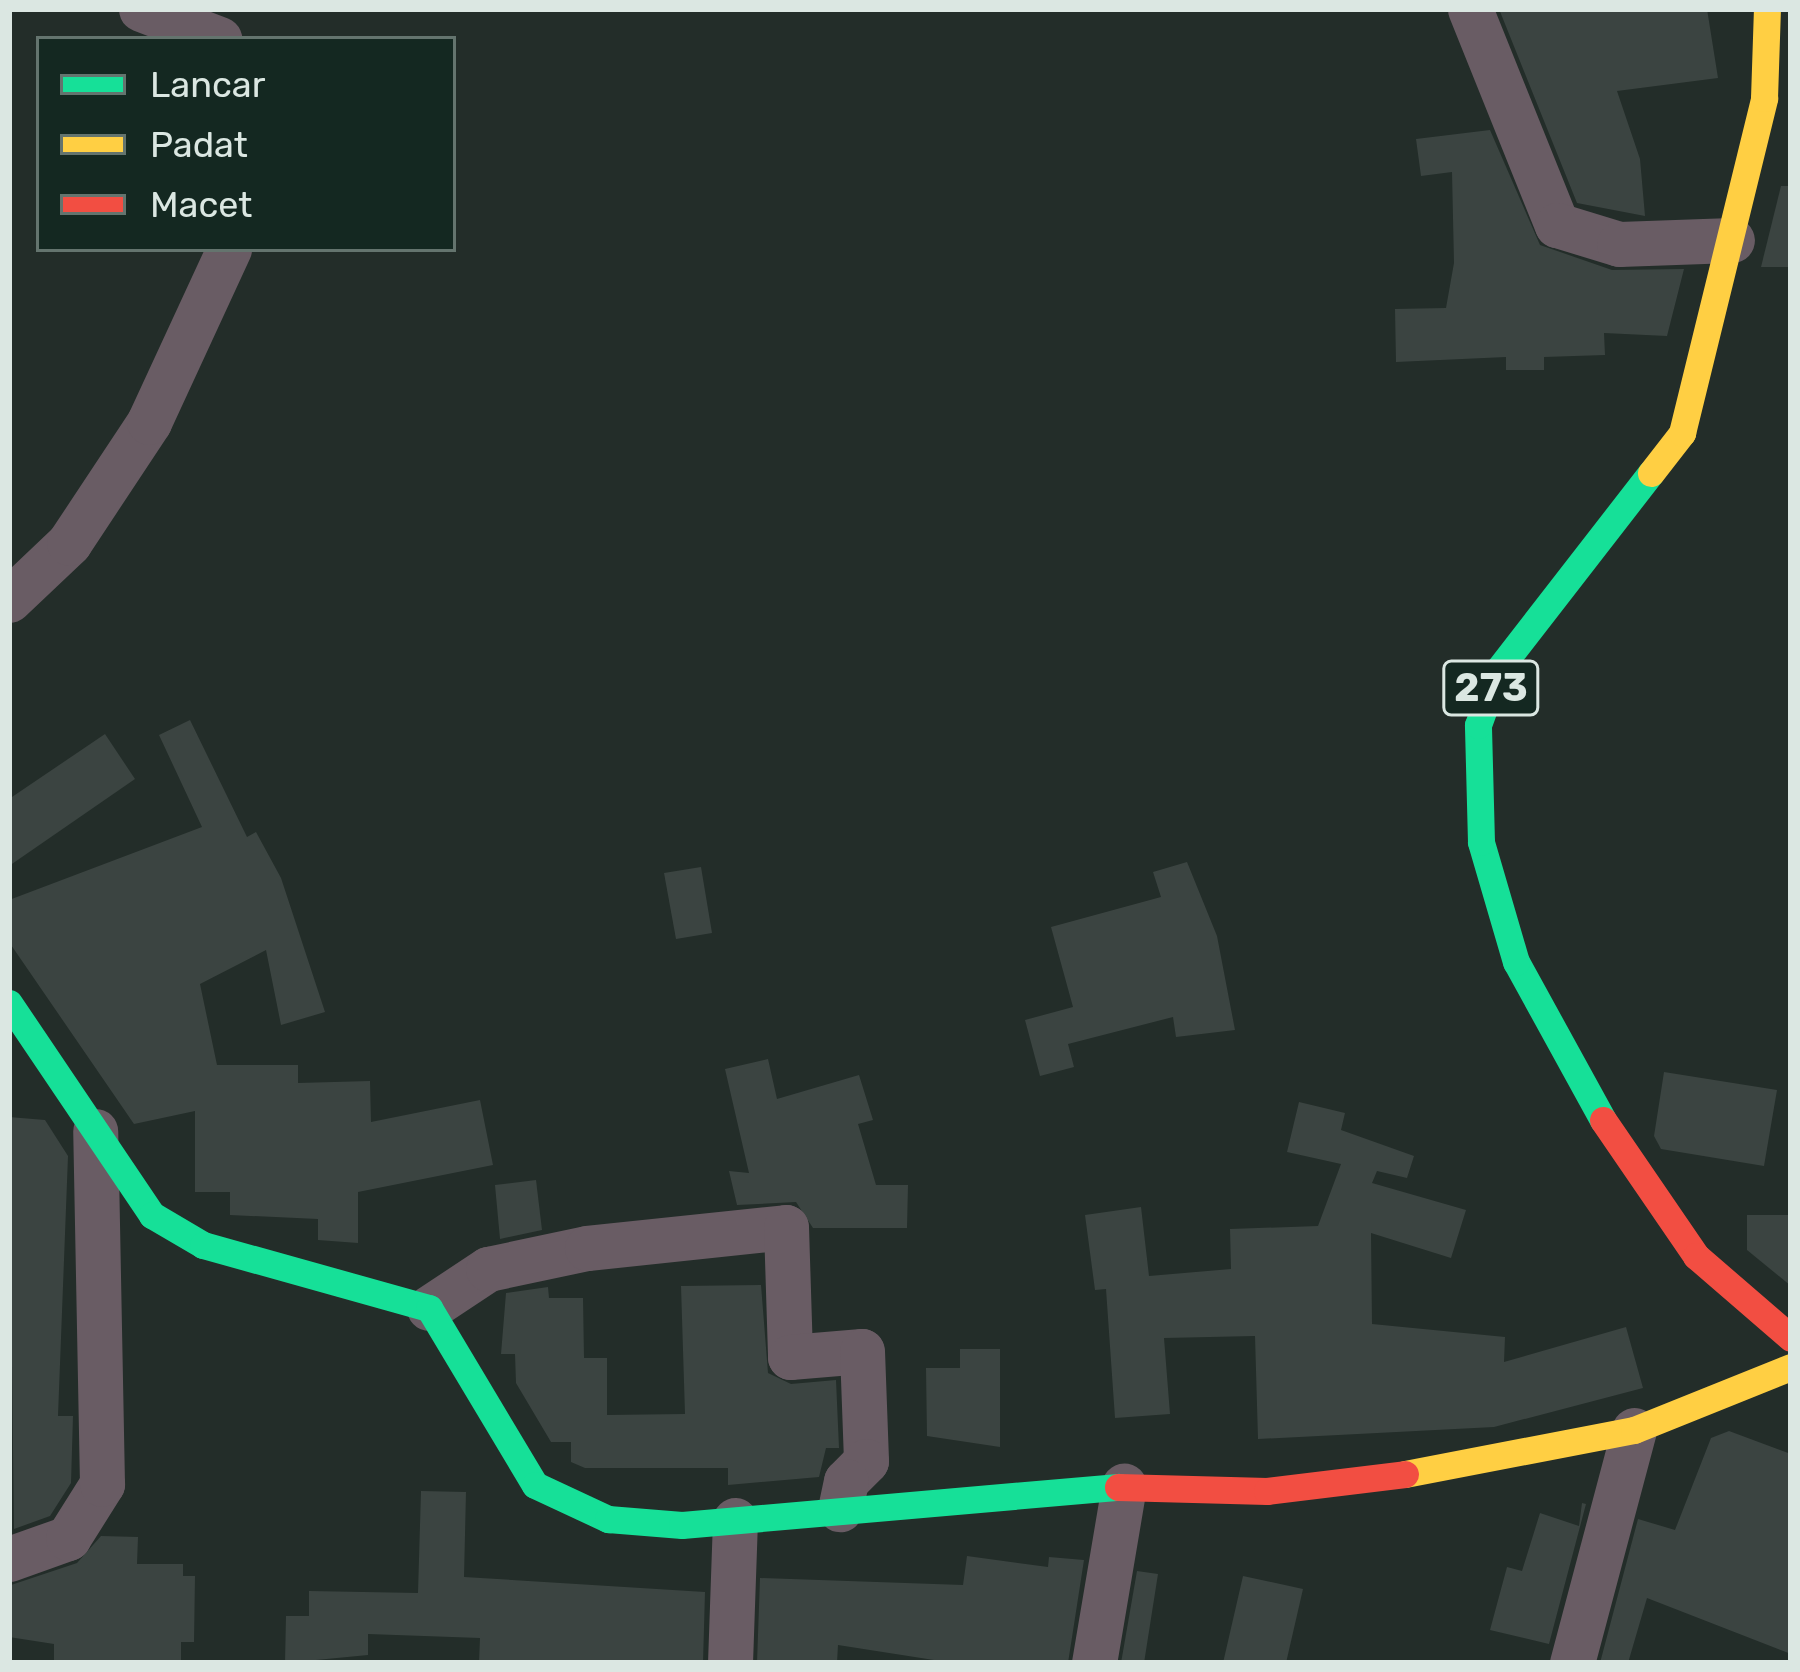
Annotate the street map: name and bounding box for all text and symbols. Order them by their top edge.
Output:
legend [36,36,456,252]
text: Lancar [150,63,265,106]
text: Padat [150,123,248,166]
text: Macet [150,183,252,226]
road number: 273 [1440,655,1542,721]

